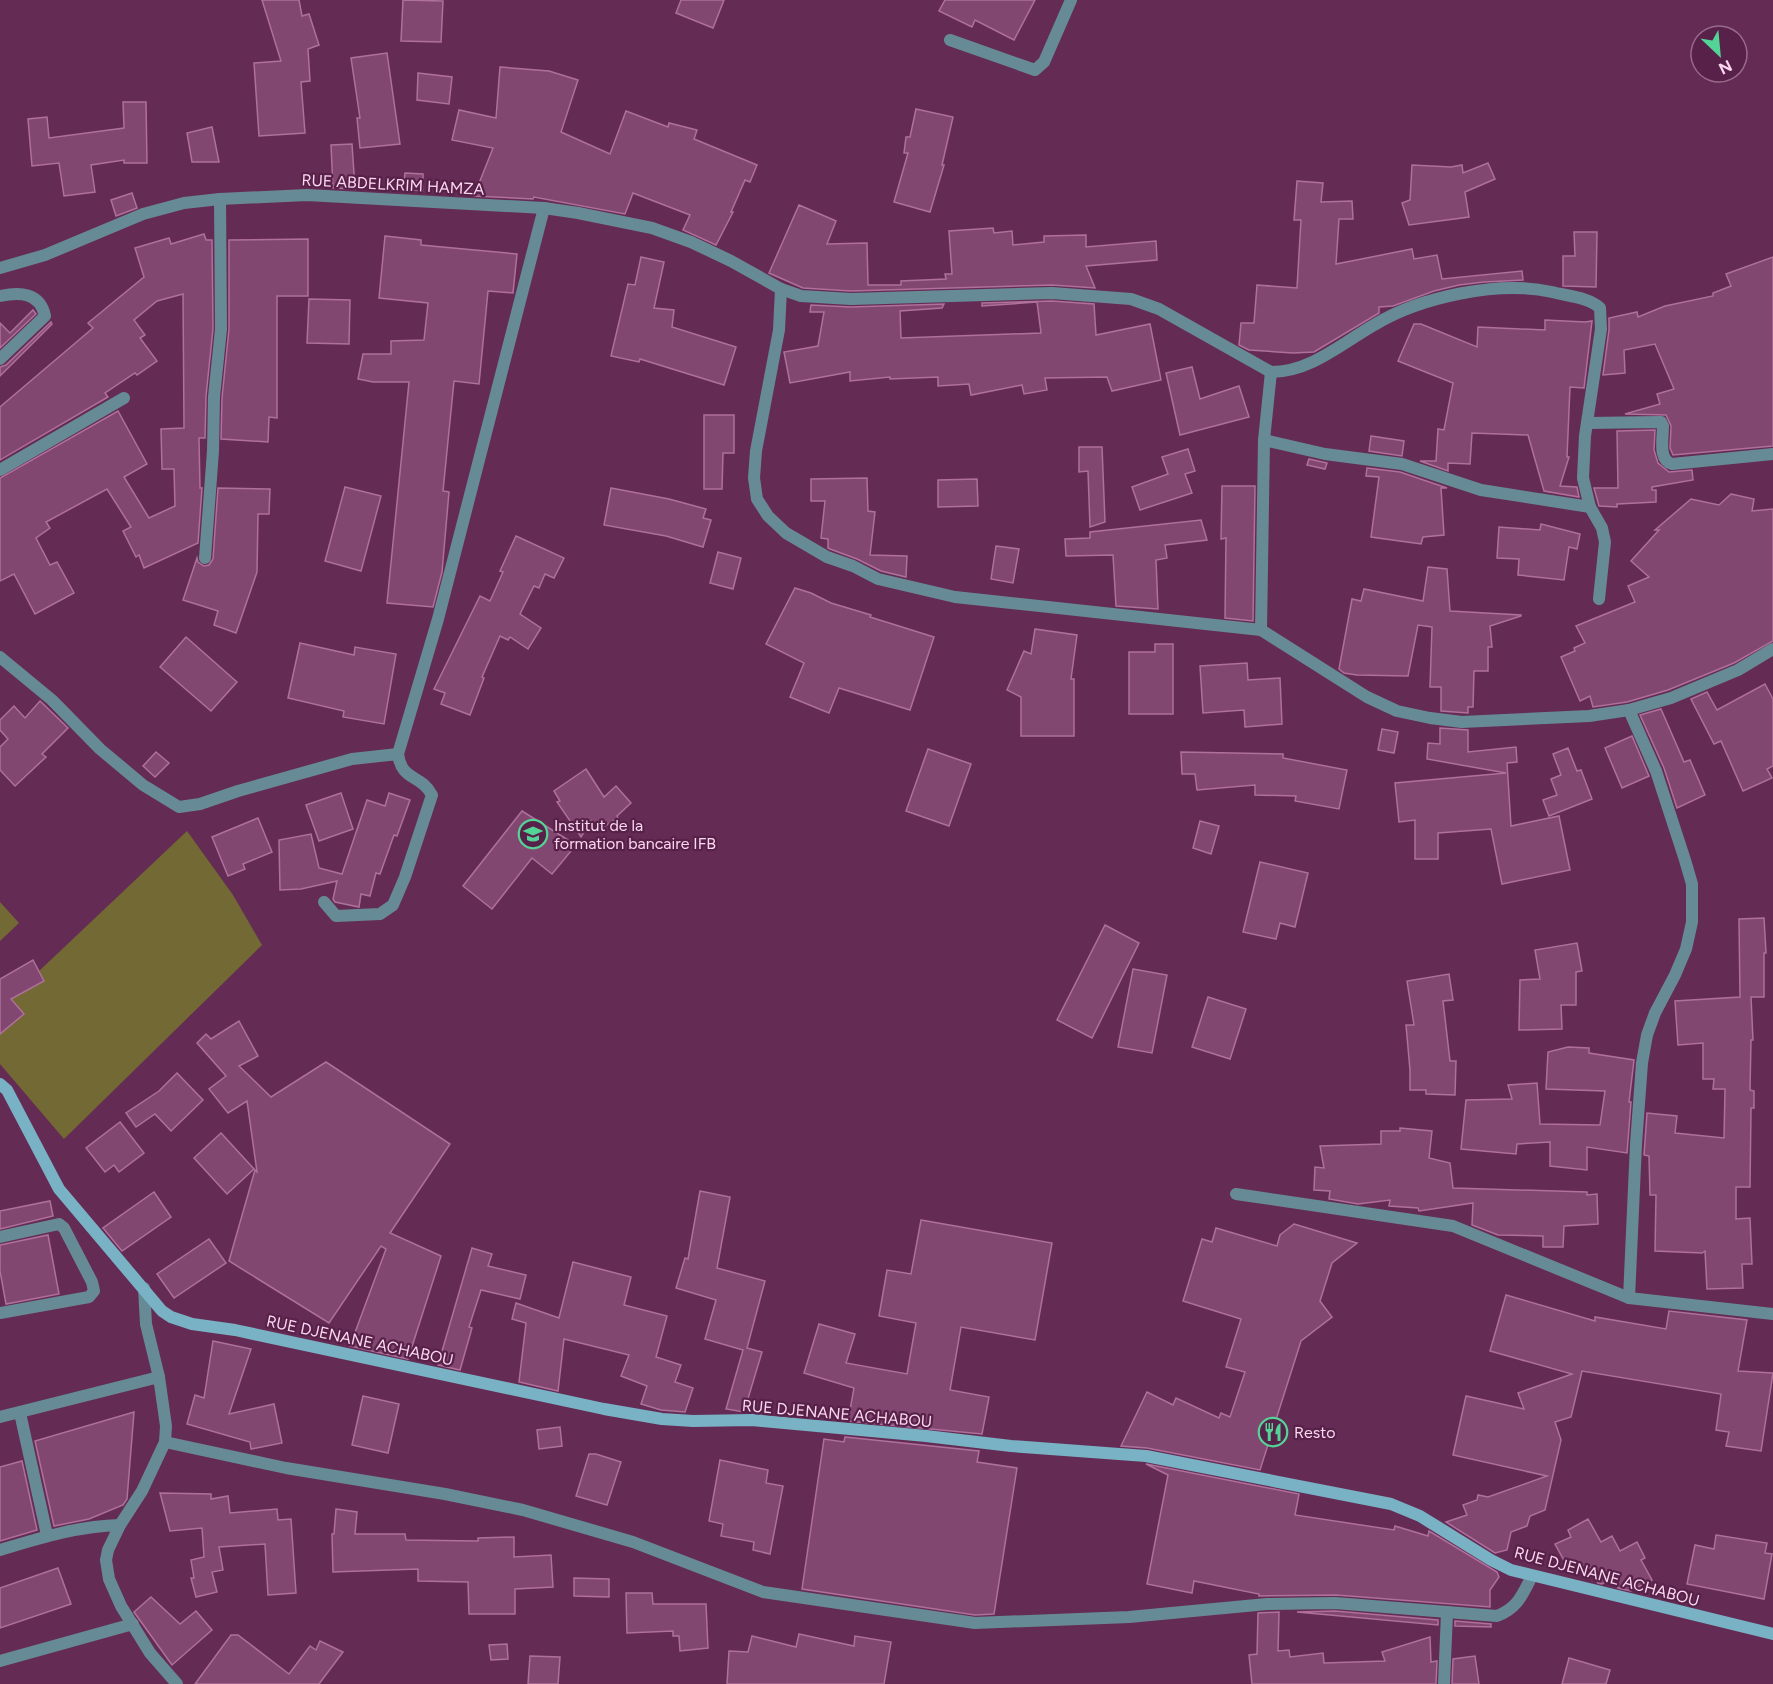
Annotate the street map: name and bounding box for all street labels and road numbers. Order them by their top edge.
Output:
street label: RUE ABDELKRIM HAMZA [301,170,485,199]
street label: RUE DJENANE ACHABOU [265,1311,455,1370]
street label: RUE DJENANE ACHABOU [741,1396,933,1431]
street label: RUE DJENANE ACHABOU [1512,1543,1702,1610]

